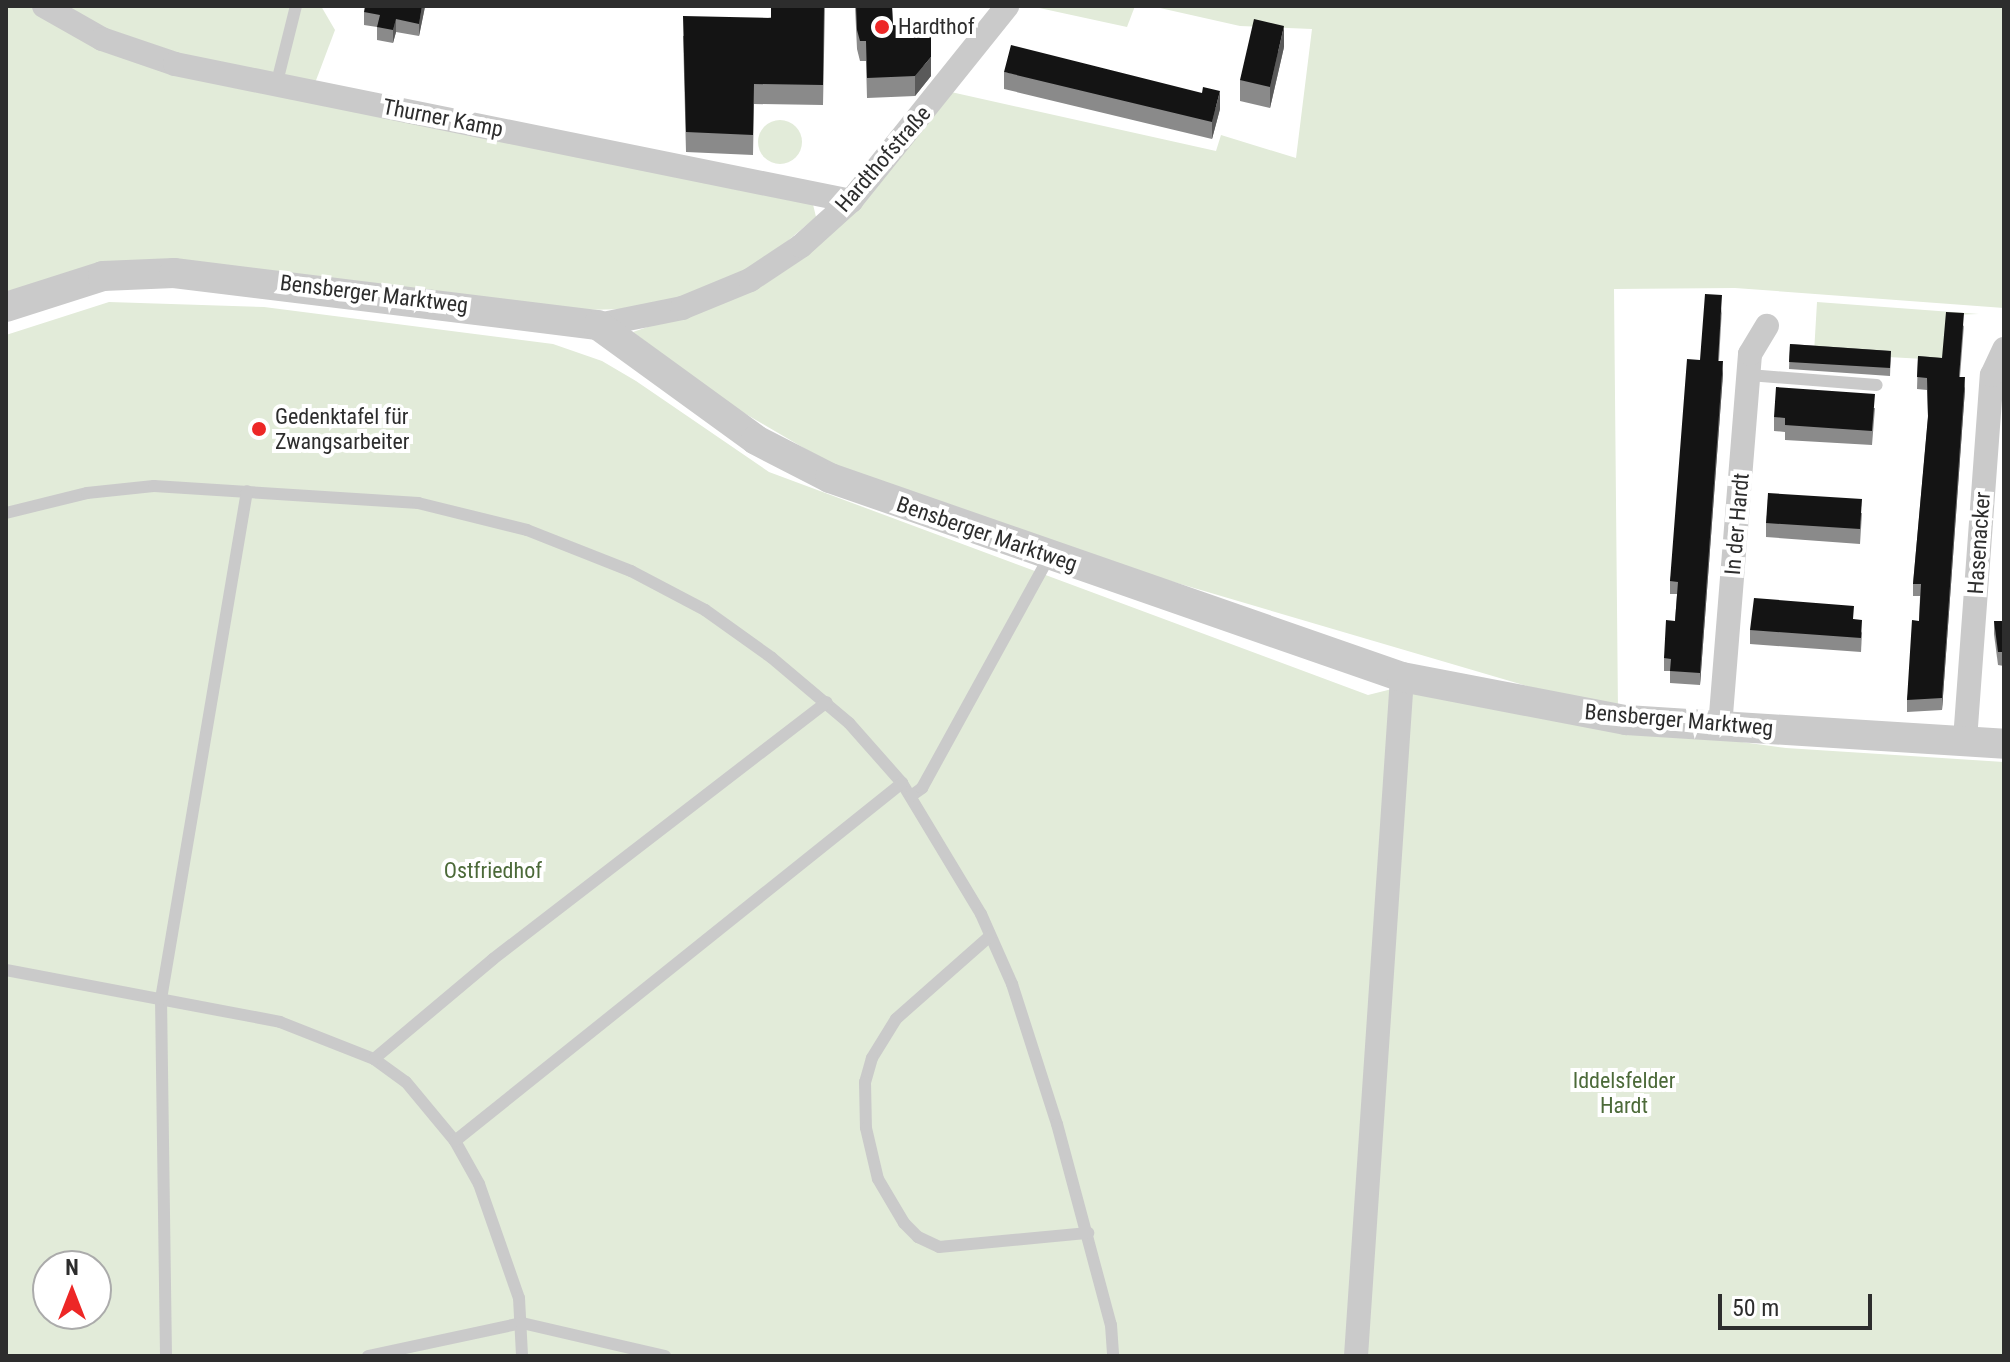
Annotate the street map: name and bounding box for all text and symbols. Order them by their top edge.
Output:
place label: Hardthof [898,14,975,40]
marker: Hardthof [873,18,891,36]
street label: Thurner Kamp [381,93,505,143]
street label: Hardthofstraße [830,101,936,217]
street label: Bensberger Marktweg [278,269,470,319]
place label: Gedenktafel für Zwangsarbeiter [275,403,410,454]
marker: Gedenktafel für Zwangsarbeiter [250,420,268,438]
street label: In der Hardt [1719,472,1755,576]
street label: Bensberger Marktweg [893,491,1081,577]
street label: Hasenacker [1962,491,1996,595]
street label: Bensberger Marktweg [1584,699,1774,741]
park label: Ostfriedhof [444,858,542,884]
park label: Iddelsfelder Hardt [1573,1067,1675,1118]
north arrow [32,1250,112,1330]
text: N [65,1255,79,1280]
scale bar [1722,1278,1876,1328]
text: 50 m [1732,1294,1779,1322]

